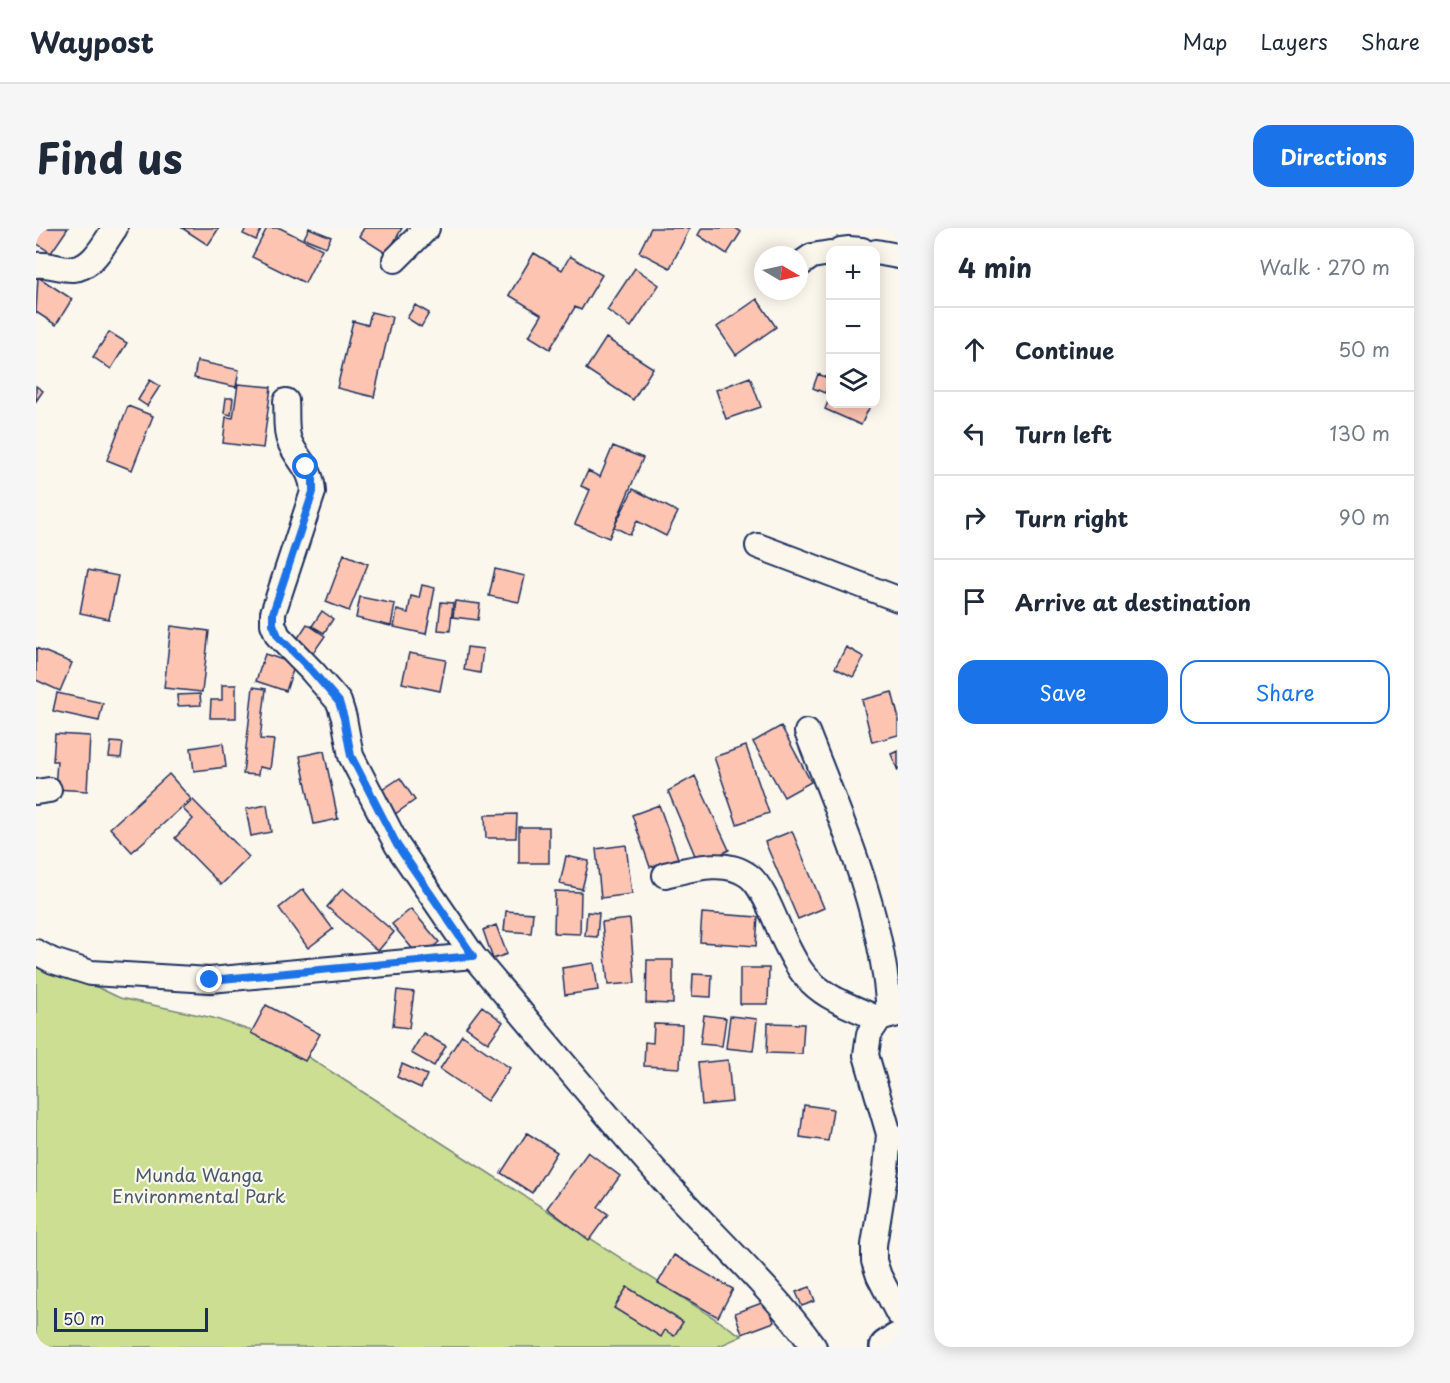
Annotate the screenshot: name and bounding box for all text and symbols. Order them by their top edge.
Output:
text: Waypost [30,20,154,63]
text: Map [1183,25,1227,57]
text: Layers [1260,25,1328,57]
text: Share [1361,25,1420,57]
text: Find us [36,125,183,188]
button: Directions [1253,125,1414,187]
north arrow [754,246,808,300]
map controls [826,246,880,408]
button: + [826,246,880,300]
text: 4 min [958,248,1032,287]
text: Walk · 270 m [1259,252,1390,282]
button: − [826,300,880,354]
icon: ahead [958,333,991,366]
text: Continue [1015,333,1114,366]
text: 50 m [1338,334,1390,364]
button: layers [826,354,880,408]
icon: left [958,417,991,450]
text: Turn left [1015,417,1112,450]
text: 130 m [1330,418,1390,448]
route start [292,453,318,479]
icon: right [958,501,991,534]
text: Turn right [1015,501,1128,534]
text: 90 m [1339,502,1390,532]
icon: arrive [958,585,991,618]
text: Arrive at destination [1015,585,1251,618]
button: Save [958,660,1168,724]
button: Share [1180,660,1390,724]
route end [196,966,222,992]
park label: Munda Wanga Environmental Park [112,1161,286,1209]
scale bar [54,1305,208,1332]
text: 50 m [63,1306,104,1330]

